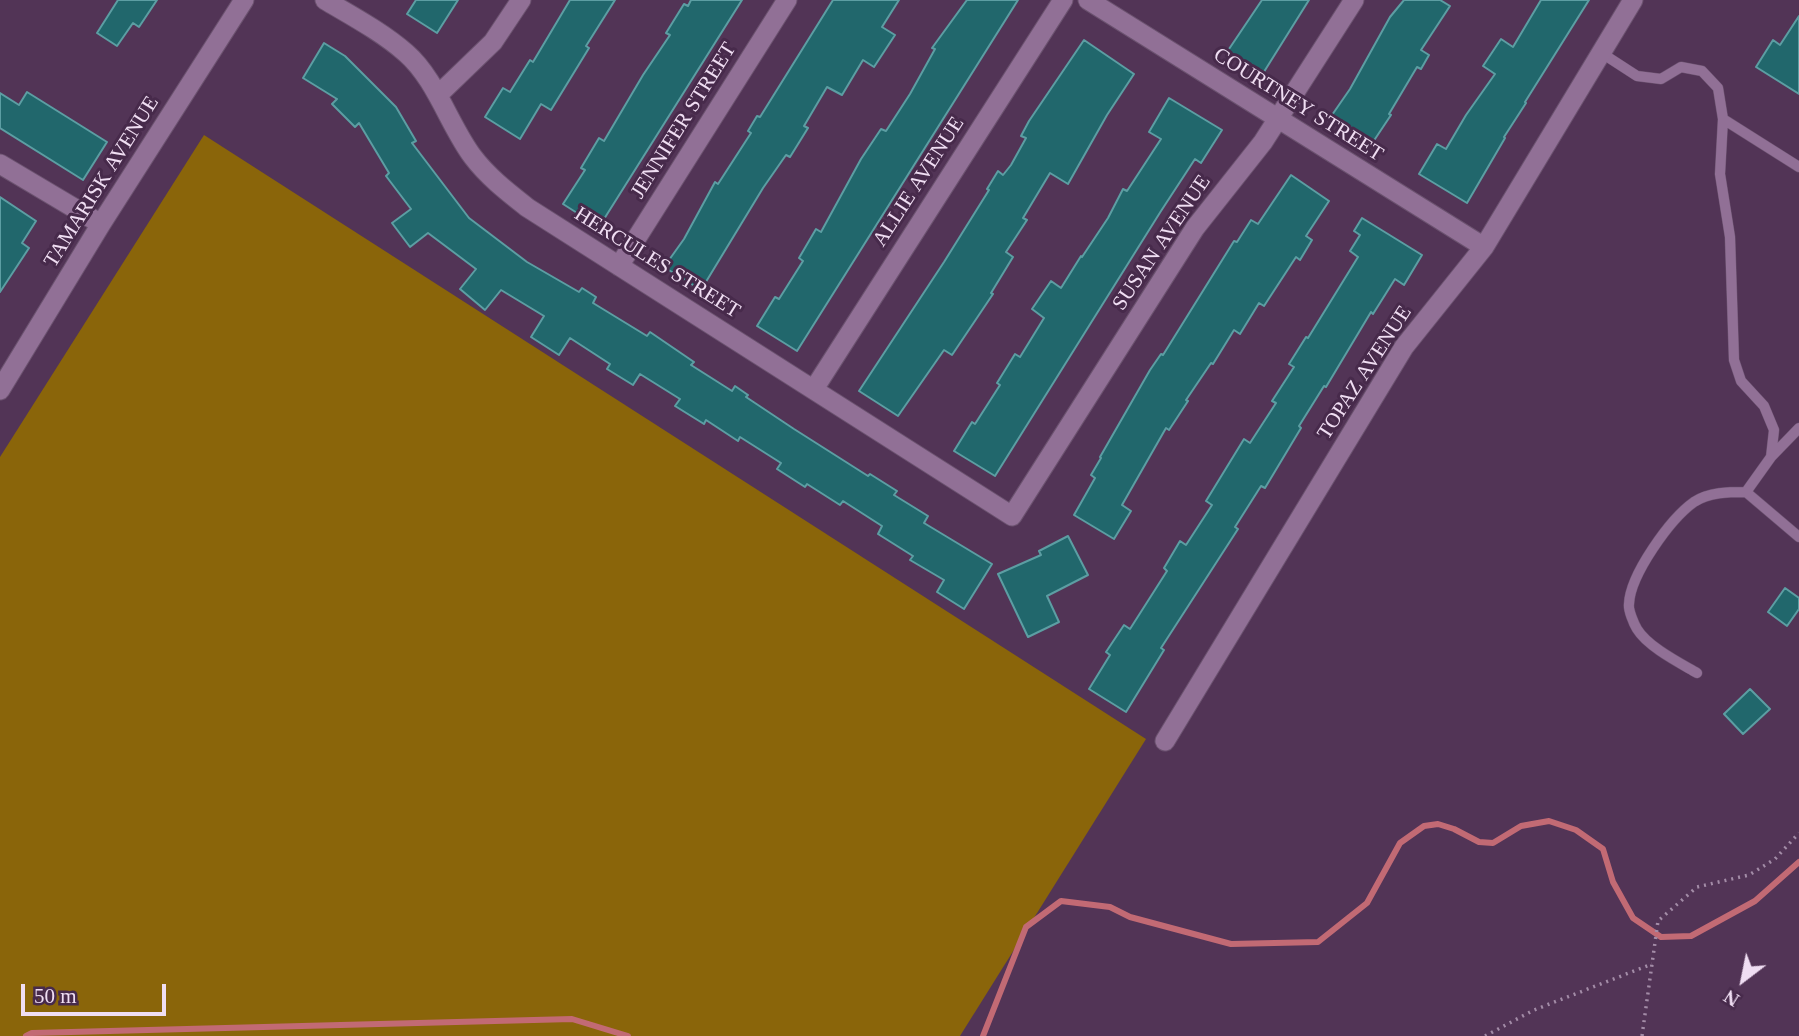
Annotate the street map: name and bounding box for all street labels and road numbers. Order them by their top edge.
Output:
street label: JENNIFER STREET [626,38,742,204]
street label: COURTNEY STREET [1209,43,1387,167]
street label: TAMARISK AVENUE [39,92,165,272]
street label: ALLIE AVENUE [868,112,970,252]
street label: SUSAN AVENUE [1107,171,1217,315]
street label: HERCULES STREET [569,202,745,324]
street label: TOPAZ AVENUE [1312,301,1418,445]

